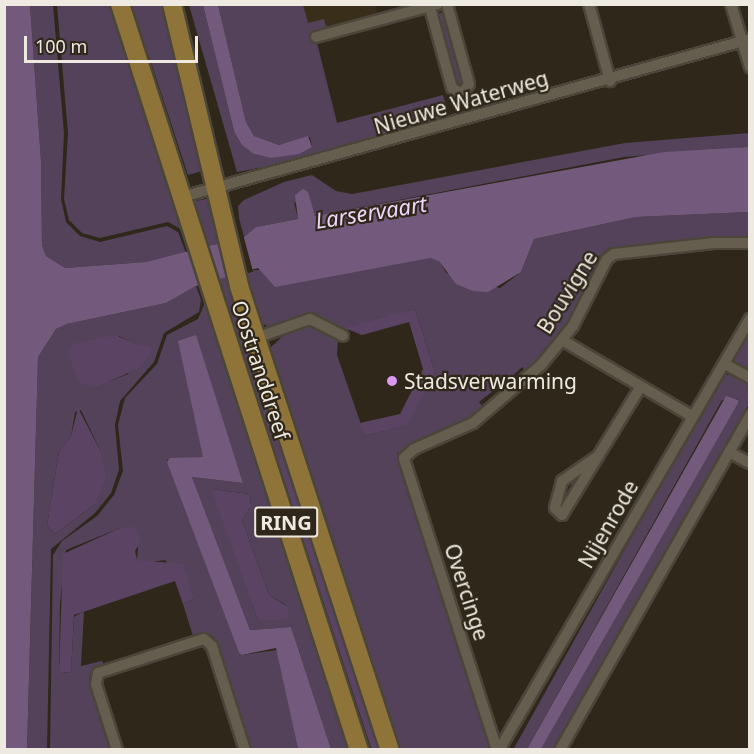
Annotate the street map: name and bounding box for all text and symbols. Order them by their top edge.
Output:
scale bar [27,24,201,62]
text: 100 m [35,34,87,58]
street label: Nieuwe Waterweg [371,65,551,139]
water label: Larservaart [313,190,429,234]
street label: Bouvigne [532,246,602,338]
street label: Oostranddreef [227,297,295,443]
place label: Stadsverwarming [404,368,577,394]
marker: Stadsverwarming [385,374,399,388]
street label: Nijenrode [573,476,643,572]
road number: RING [253,505,319,539]
street label: Overcinge [440,540,494,644]

